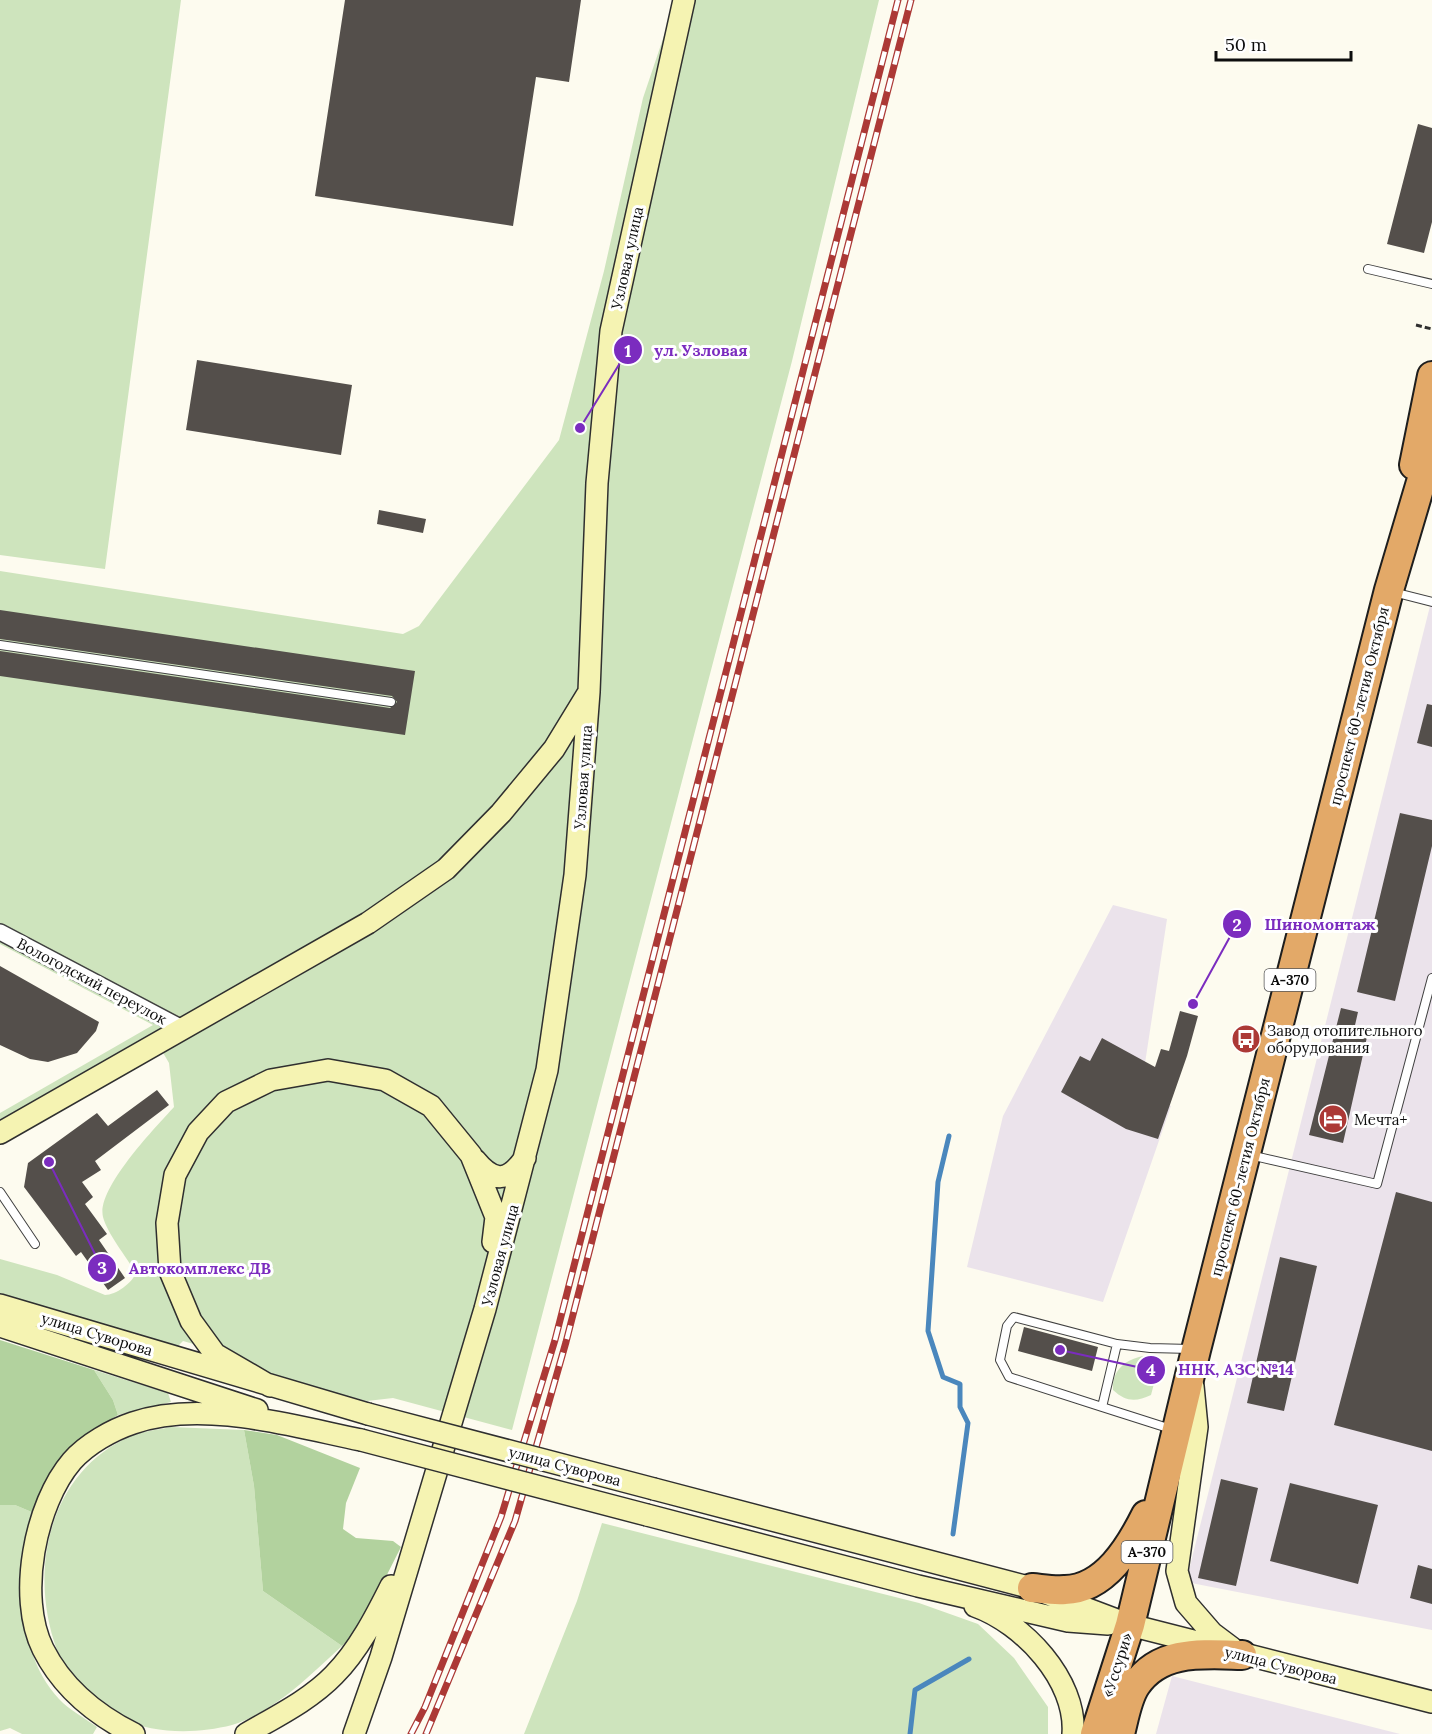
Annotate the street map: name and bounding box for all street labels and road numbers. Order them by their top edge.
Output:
street label: Узловая улица [607,205,647,312]
street label: проспект 60-летия Октября [1325,605,1393,807]
street label: Узловая улица [570,724,596,831]
street label: Вологодский переулок [14,933,170,1029]
road number: А-370 [1264,969,1316,991]
street label: проспект 60-летия Октября [1206,1076,1274,1278]
street label: Узловая улица [477,1202,523,1309]
street label: улица Суворова [39,1308,155,1360]
street label: улица Суворова [507,1442,623,1490]
road number: А-370 [1122,1541,1172,1563]
street label: «Уссури» [1098,1630,1136,1700]
street label: улица Суворова [1223,1642,1340,1688]

